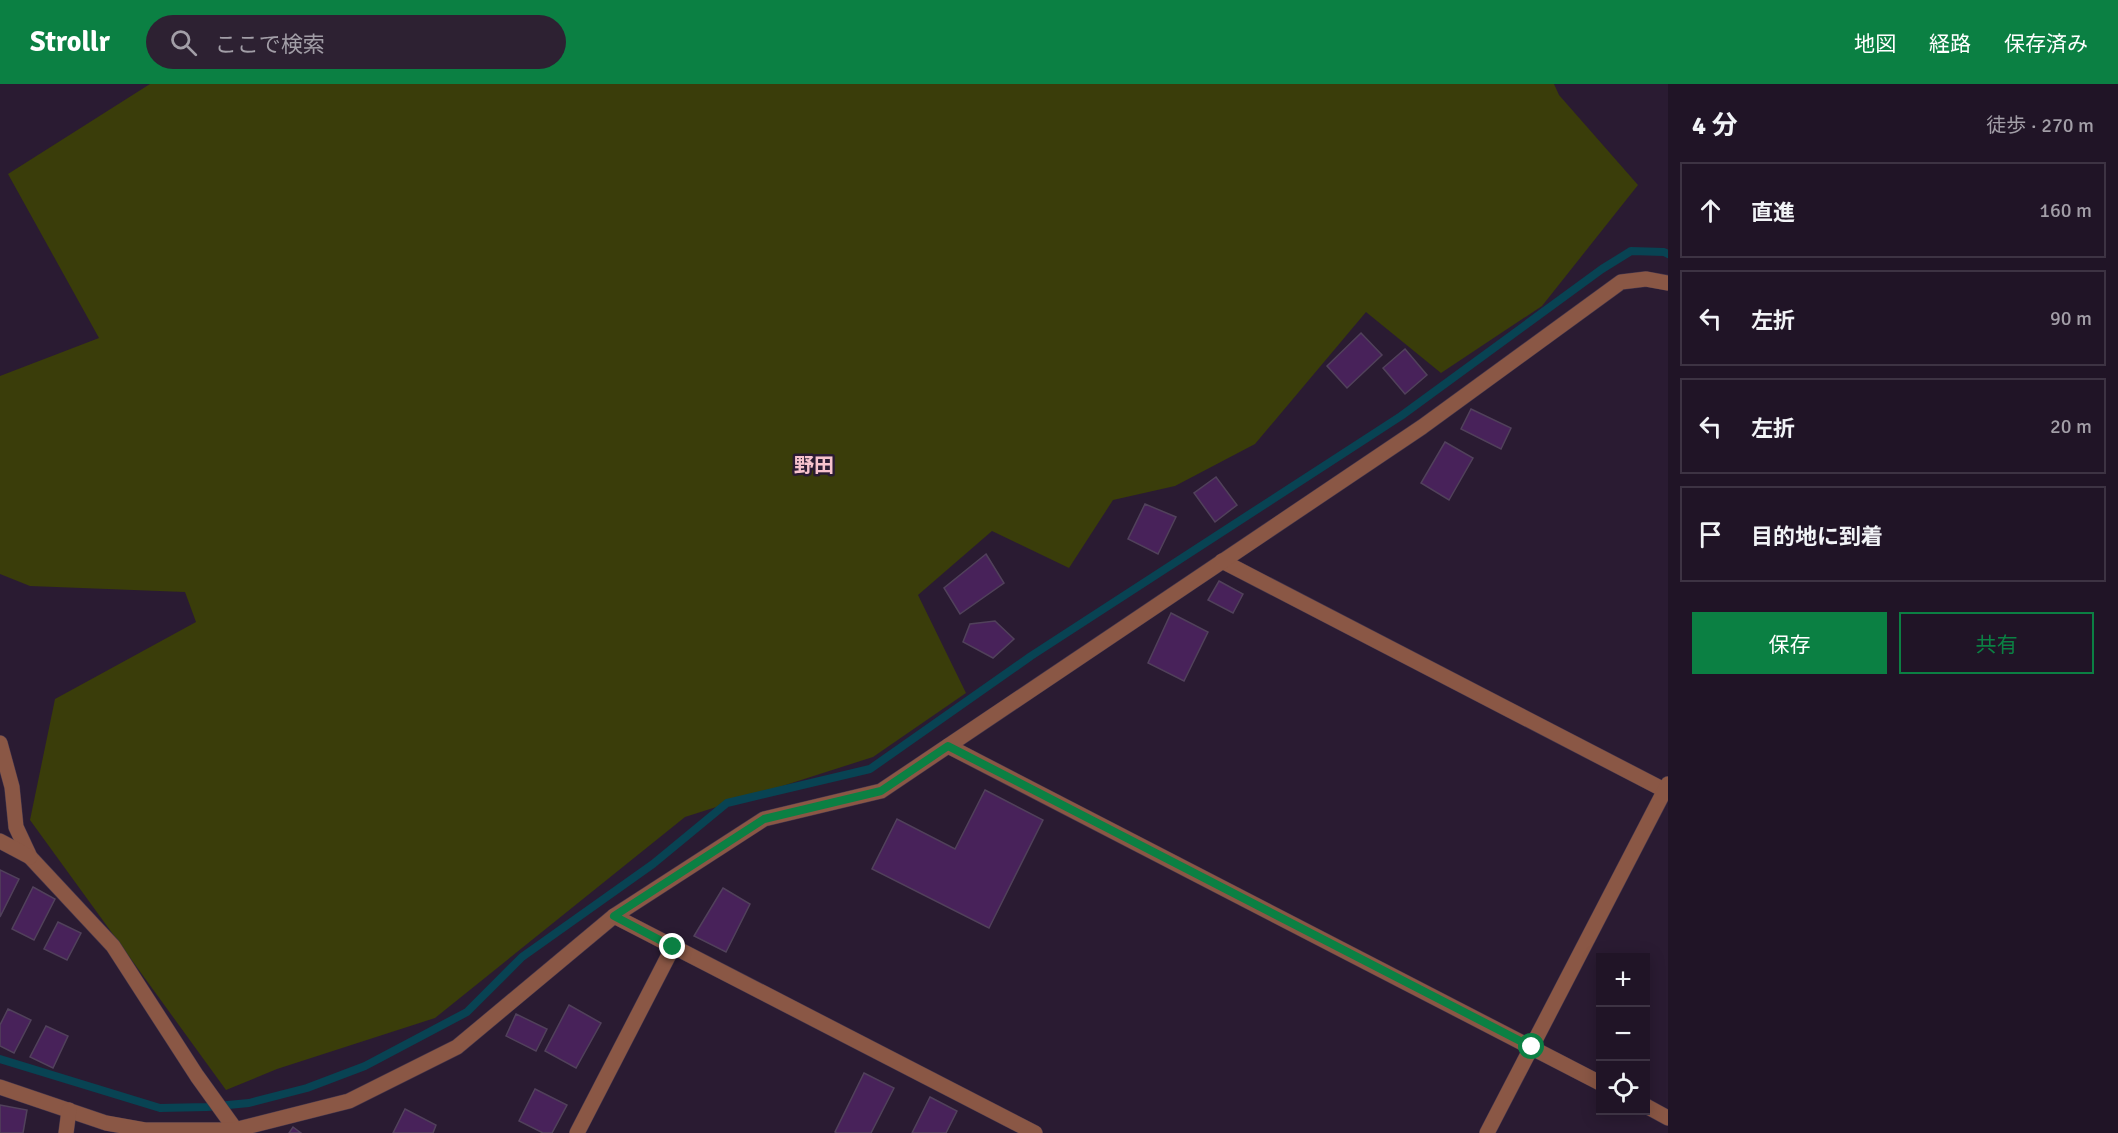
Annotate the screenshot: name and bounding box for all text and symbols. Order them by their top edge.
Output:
search box [146,15,566,69]
text: Strollr [30,25,110,59]
icon: search [167,26,200,59]
text: ここで検索 [215,31,325,58]
text: 地図 [1854,31,1896,57]
text: 経路 [1929,31,1971,57]
text: 保存済み [2004,31,2088,57]
text: 4 分 [1692,110,1738,142]
text: 徒歩 · 270 m [1986,113,2094,138]
icon: ahead [1694,194,1727,227]
text: 160 m [2039,198,2092,223]
text: 直進 [1751,199,1795,226]
icon: left [1694,302,1727,335]
text: 90 m [2050,306,2092,331]
text: 左折 [1751,307,1795,334]
icon: left [1694,410,1727,443]
text: 20 m [2050,414,2092,439]
text: 左折 [1751,415,1795,442]
district label: 野田 [794,453,834,478]
icon: arrive [1694,518,1727,551]
text: 目的地に到着 [1751,523,1883,550]
button: 保存 [1692,612,1887,674]
button: 共有 [1899,612,2094,674]
route end [659,933,685,959]
map controls [1596,953,1650,1115]
button: + [1596,953,1650,1007]
button: − [1596,1007,1650,1061]
route start [1518,1033,1544,1059]
button: locate [1596,1061,1650,1115]

